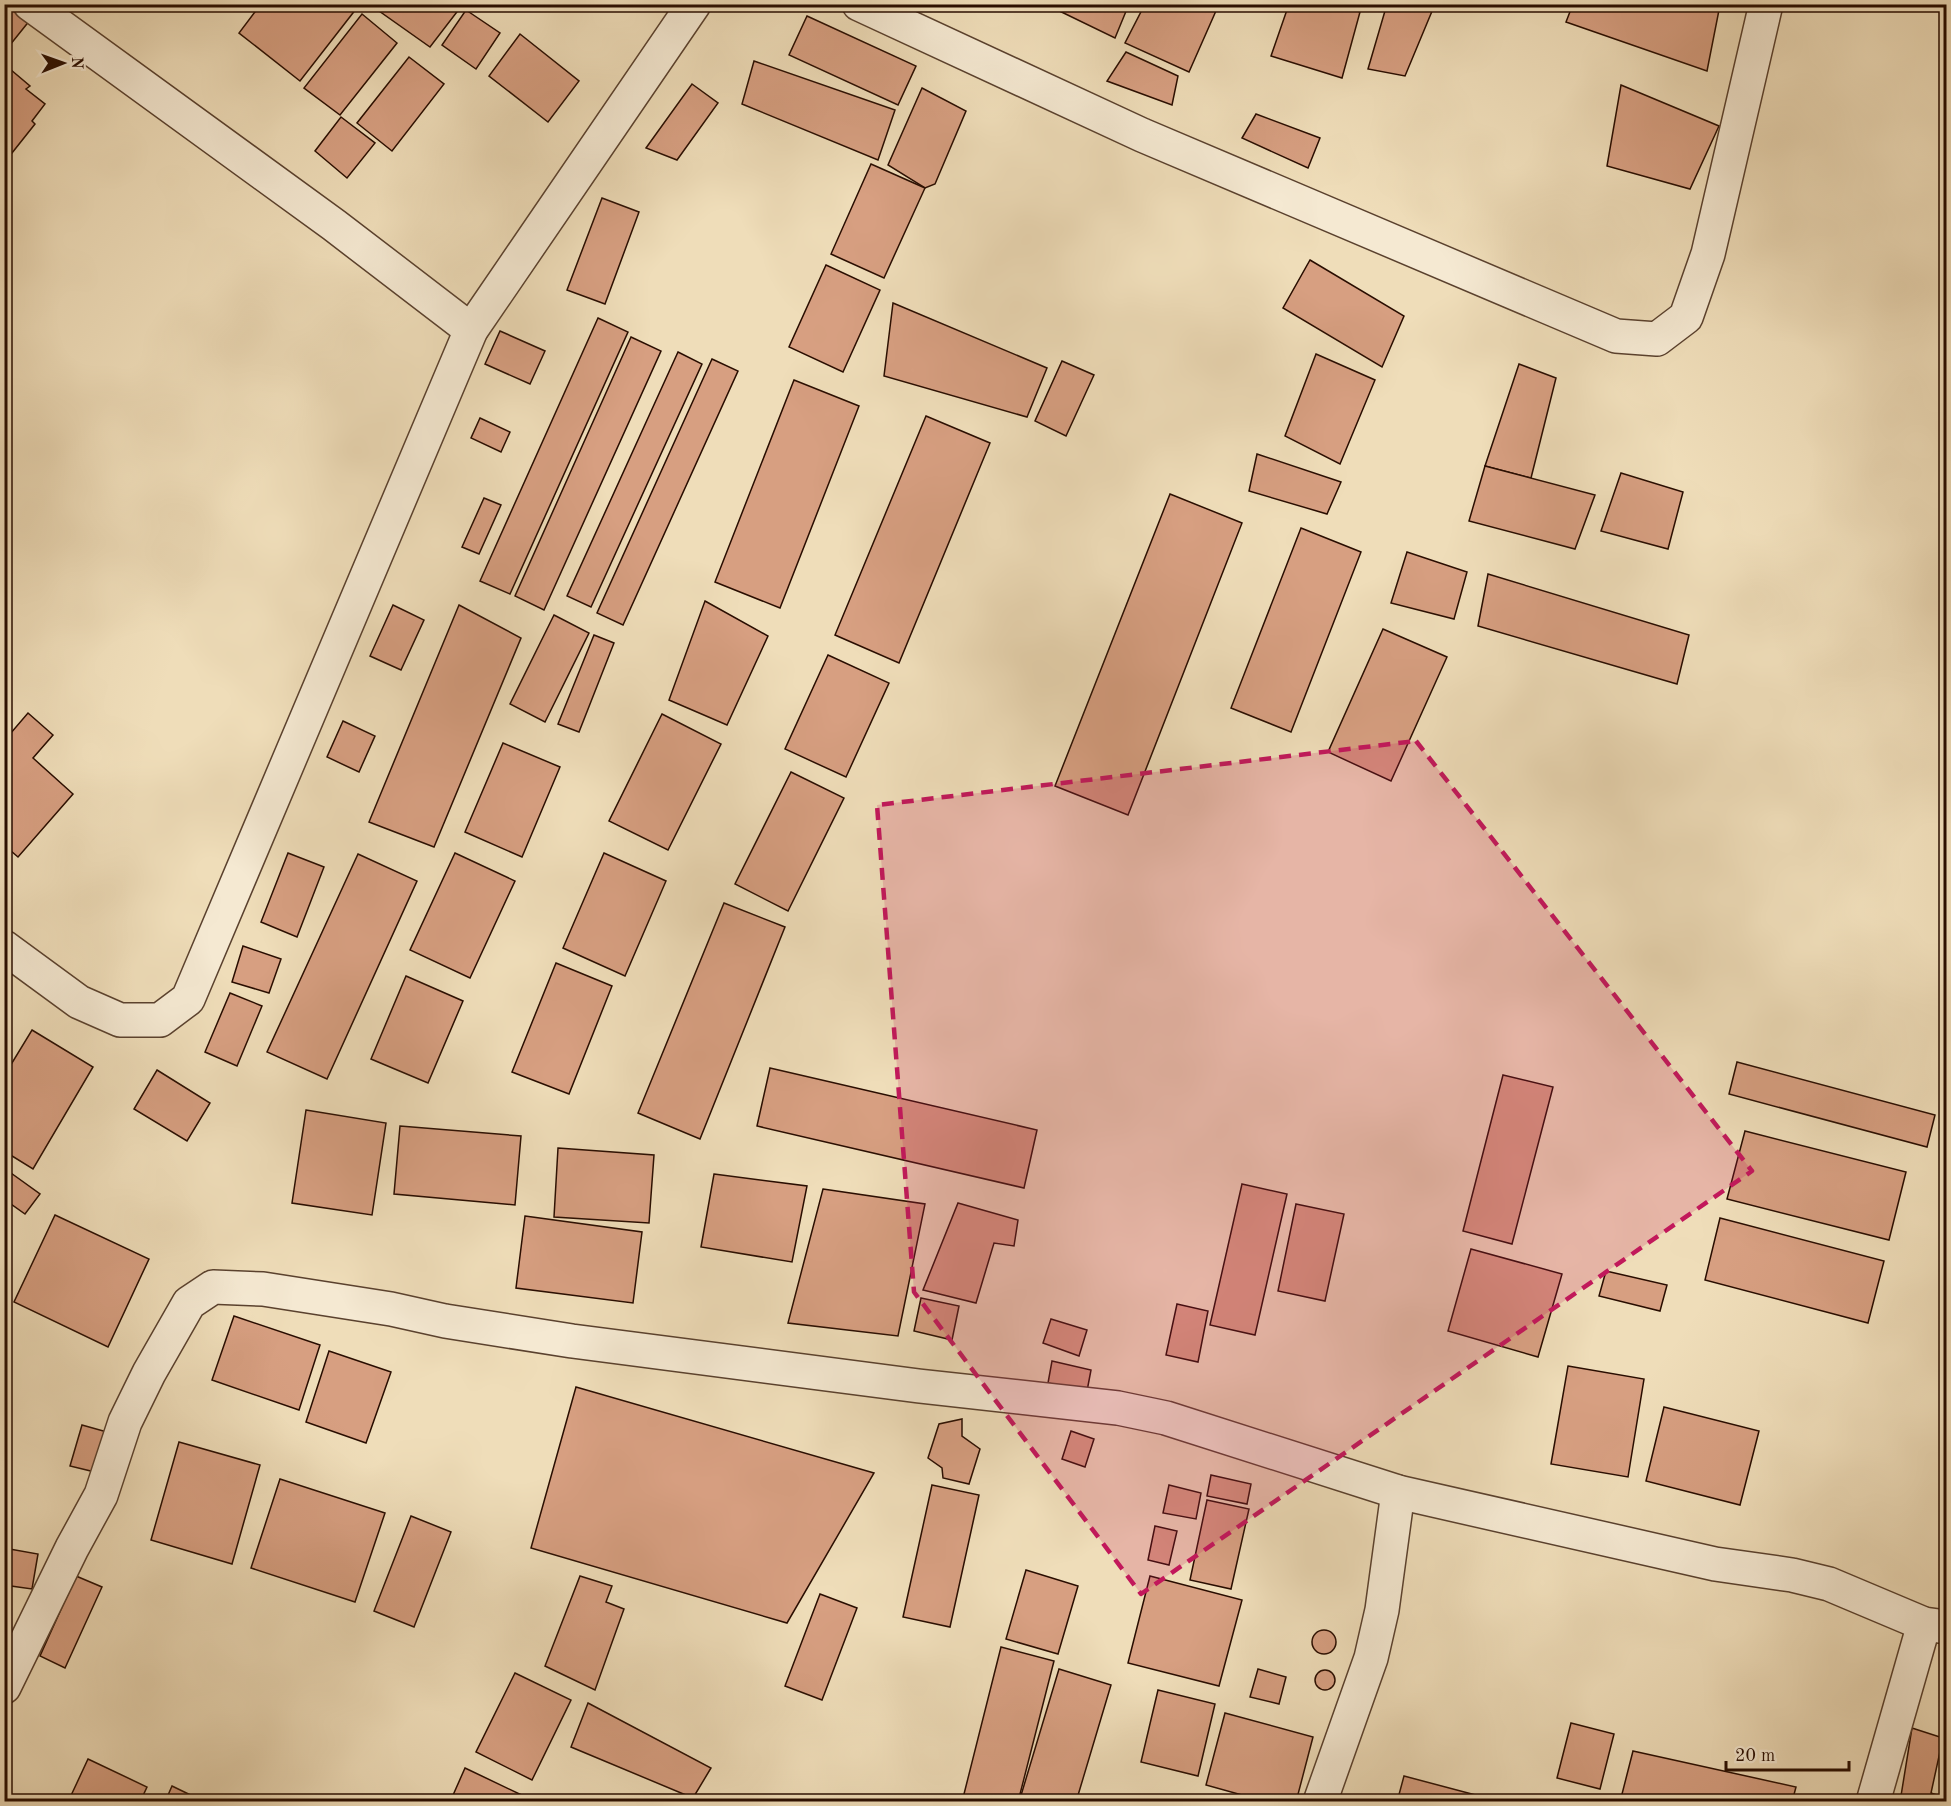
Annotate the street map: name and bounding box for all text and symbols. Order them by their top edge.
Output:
north arrow [33,33,93,93]
text: N [68,57,84,70]
scale bar [1726,1734,1849,1772]
text: 20 m [1735,1747,1775,1765]

